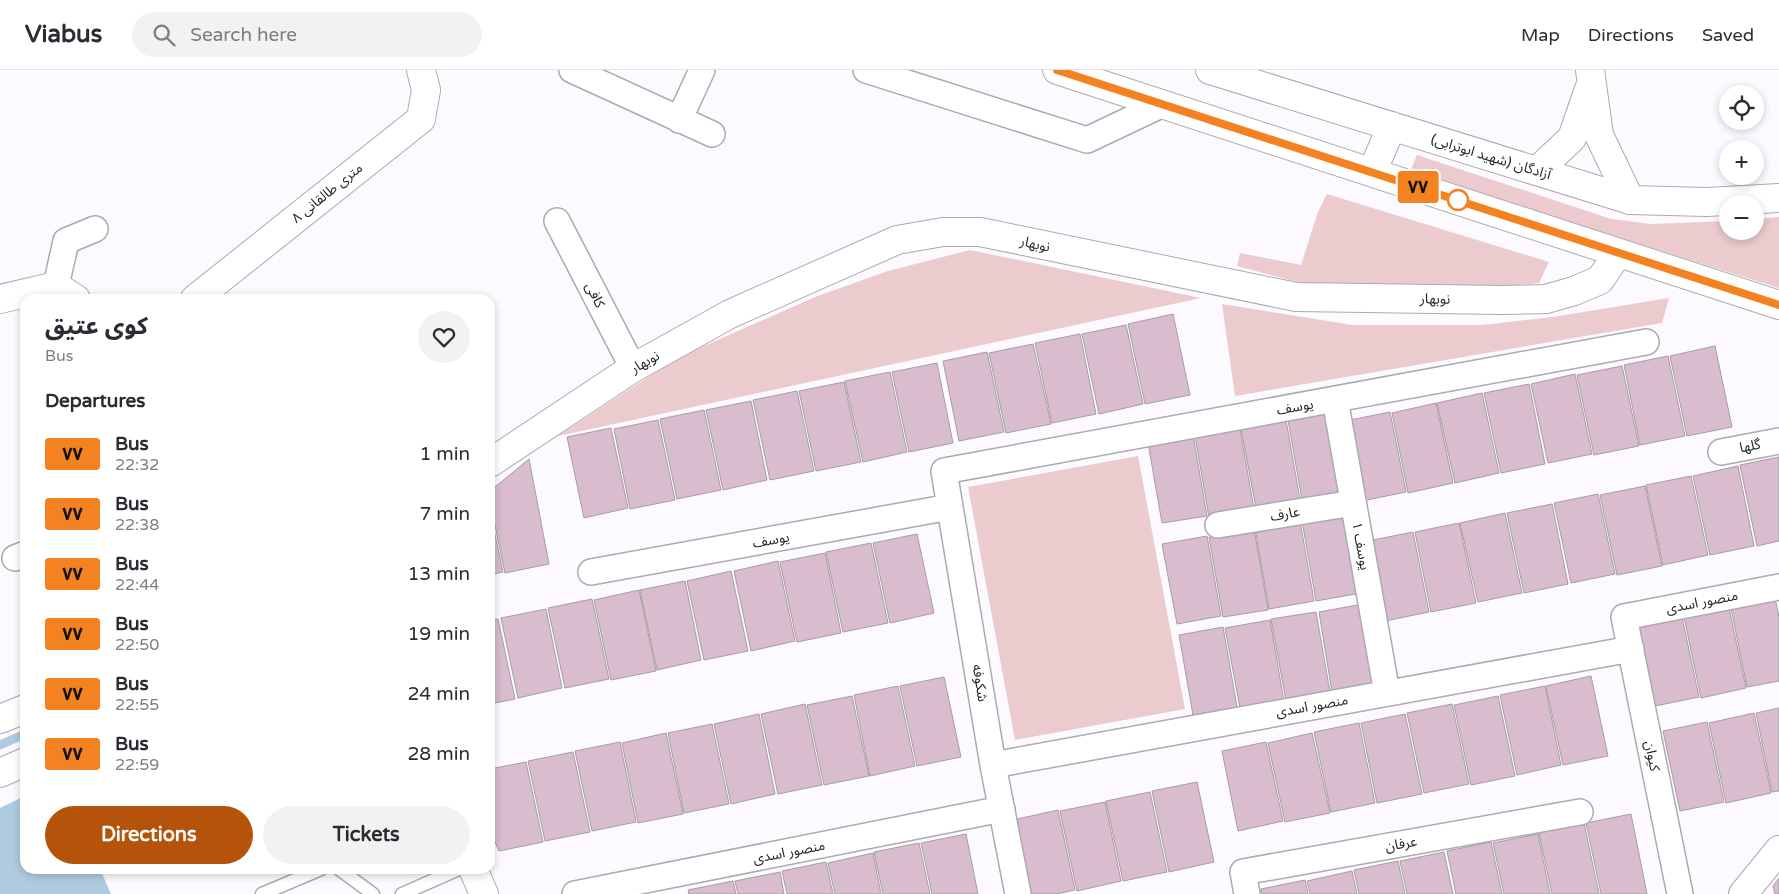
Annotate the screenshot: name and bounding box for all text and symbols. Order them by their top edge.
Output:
search box [132,12,482,57]
text: Viabus [25,20,102,49]
icon: search [150,21,178,49]
text: Search here [190,24,297,46]
text: Map [1521,24,1560,46]
text: Directions [1588,24,1674,46]
text: Saved [1702,24,1754,46]
map controls [1719,85,1764,240]
button: locate [1719,85,1764,130]
street label: آزادگان (شهید ابوترابی) [1429,131,1554,184]
button: + [1719,140,1764,185]
street label: ۸ متری طالقانی [288,159,366,227]
line badge: ۷۷ [1396,171,1440,203]
text: ۷۷ [1408,176,1428,198]
unlabelled marker [1447,189,1469,211]
button: − [1719,195,1764,240]
street label: نوبهار [1017,232,1052,256]
street label: کافی [581,279,609,311]
street label: نوبهار [1419,290,1451,308]
button: heart [418,311,470,363]
text: کوی عتیق [45,312,148,341]
text: Bus [45,346,73,366]
street label: نوبهار [627,347,663,377]
text: Departures [45,390,145,412]
street label: یوسف [1275,395,1315,419]
text: Bus [115,433,149,455]
street label: گلها [1738,436,1762,456]
text: ۷۷ [62,443,83,465]
text: 1 min [419,443,470,465]
text: 22:32 [115,455,159,475]
text: Bus [115,493,149,515]
text: ۷۷ [62,503,83,525]
text: 7 min [419,503,470,525]
street label: عارف [1269,503,1301,525]
text: 22:38 [115,515,159,535]
street label: یوسف ۱ [1348,520,1374,572]
street label: یوسف [751,528,791,552]
text: Bus [115,553,149,575]
text: ۷۷ [62,563,83,585]
text: 13 min [407,563,470,585]
text: 22:44 [115,575,159,595]
street label: منصور اسدی [1664,587,1740,617]
text: Bus [115,613,149,635]
text: ۷۷ [62,623,83,645]
text: 19 min [407,623,470,645]
text: 22:50 [115,635,159,655]
street label: شکوفه [969,663,991,703]
text: Bus [115,673,149,695]
text: ۷۷ [62,683,83,705]
text: 24 min [407,683,470,705]
street label: منصور اسدی [1274,691,1350,721]
text: 22:55 [115,695,159,715]
text: Bus [115,733,149,755]
street label: کیوان [1641,739,1663,773]
text: ۷۷ [62,743,83,765]
text: 28 min [407,743,470,765]
text: 22:59 [115,755,159,775]
button: Directions [45,806,253,864]
button: Tickets [263,806,470,864]
street label: عرفان [1384,833,1418,855]
street label: منصور اسدی [751,837,827,867]

